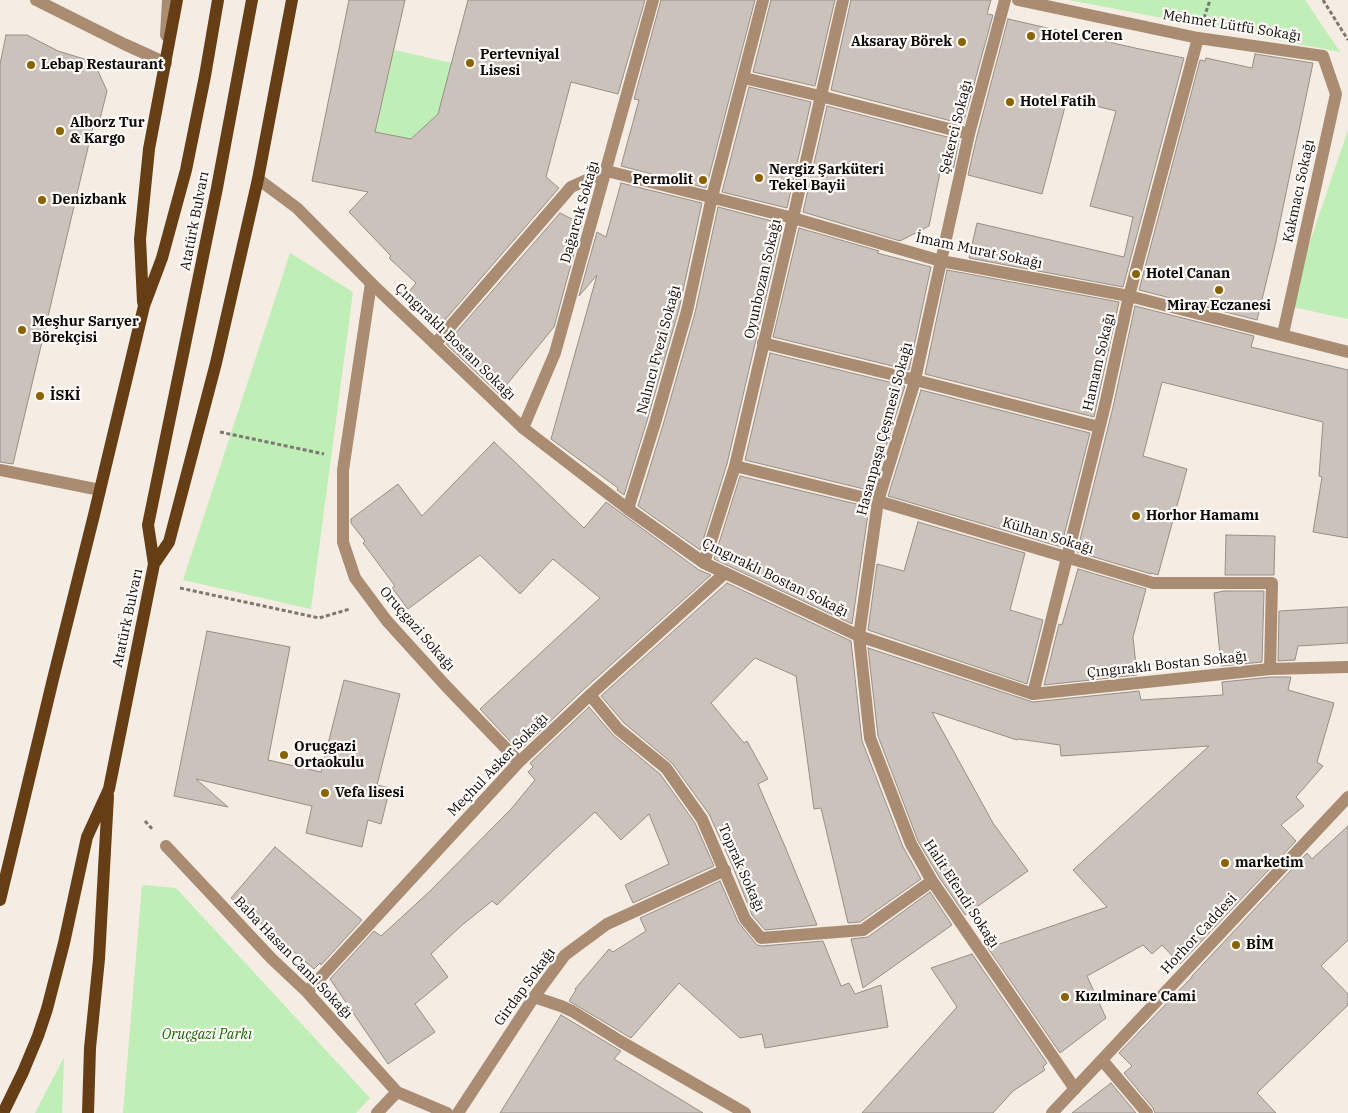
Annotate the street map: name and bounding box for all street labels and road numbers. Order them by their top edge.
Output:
street label: Mehmet Lütfü Sokağı [1162,7,1302,45]
street label: Şekerci Sokağı [936,78,976,176]
street label: Kakmacı Sokağı [1280,138,1318,244]
street label: Dağarcık Sokağı [557,159,603,265]
street label: Atatürk Bulvarı [177,170,213,272]
street label: Oyunbozan Sokağı [741,217,785,341]
street label: İmam Murat Sokağı [914,229,1044,273]
street label: Çıngıraklı Bostan Sokağı [391,280,519,404]
street label: Nalıncı Fvezi Sokağı [634,284,684,416]
street label: Hamam Sokağı [1080,311,1118,413]
street label: Hasanpaşa Çeşmesi Sokağı [854,341,916,517]
street label: Külhan Sokağı [1000,514,1096,558]
street label: Çıngıraklı Bostan Sokağı [699,535,851,621]
street label: Atatürk Bulvarı [109,567,147,669]
street label: Oruçgazi Sokağı [376,583,458,675]
street label: Çıngıraklı Bostan Sokağı [1086,648,1248,682]
street label: Meçhul Asker Sokağı [444,710,552,820]
street label: Toprak Sokağı [714,822,768,914]
street label: Halit Efendi Sokağı [920,837,1002,951]
street label: Horhor Caddesi [1158,890,1240,978]
street label: Baba Hasan Cami Sokağı [230,893,356,1023]
street label: Girdap Sokağı [491,945,559,1029]

